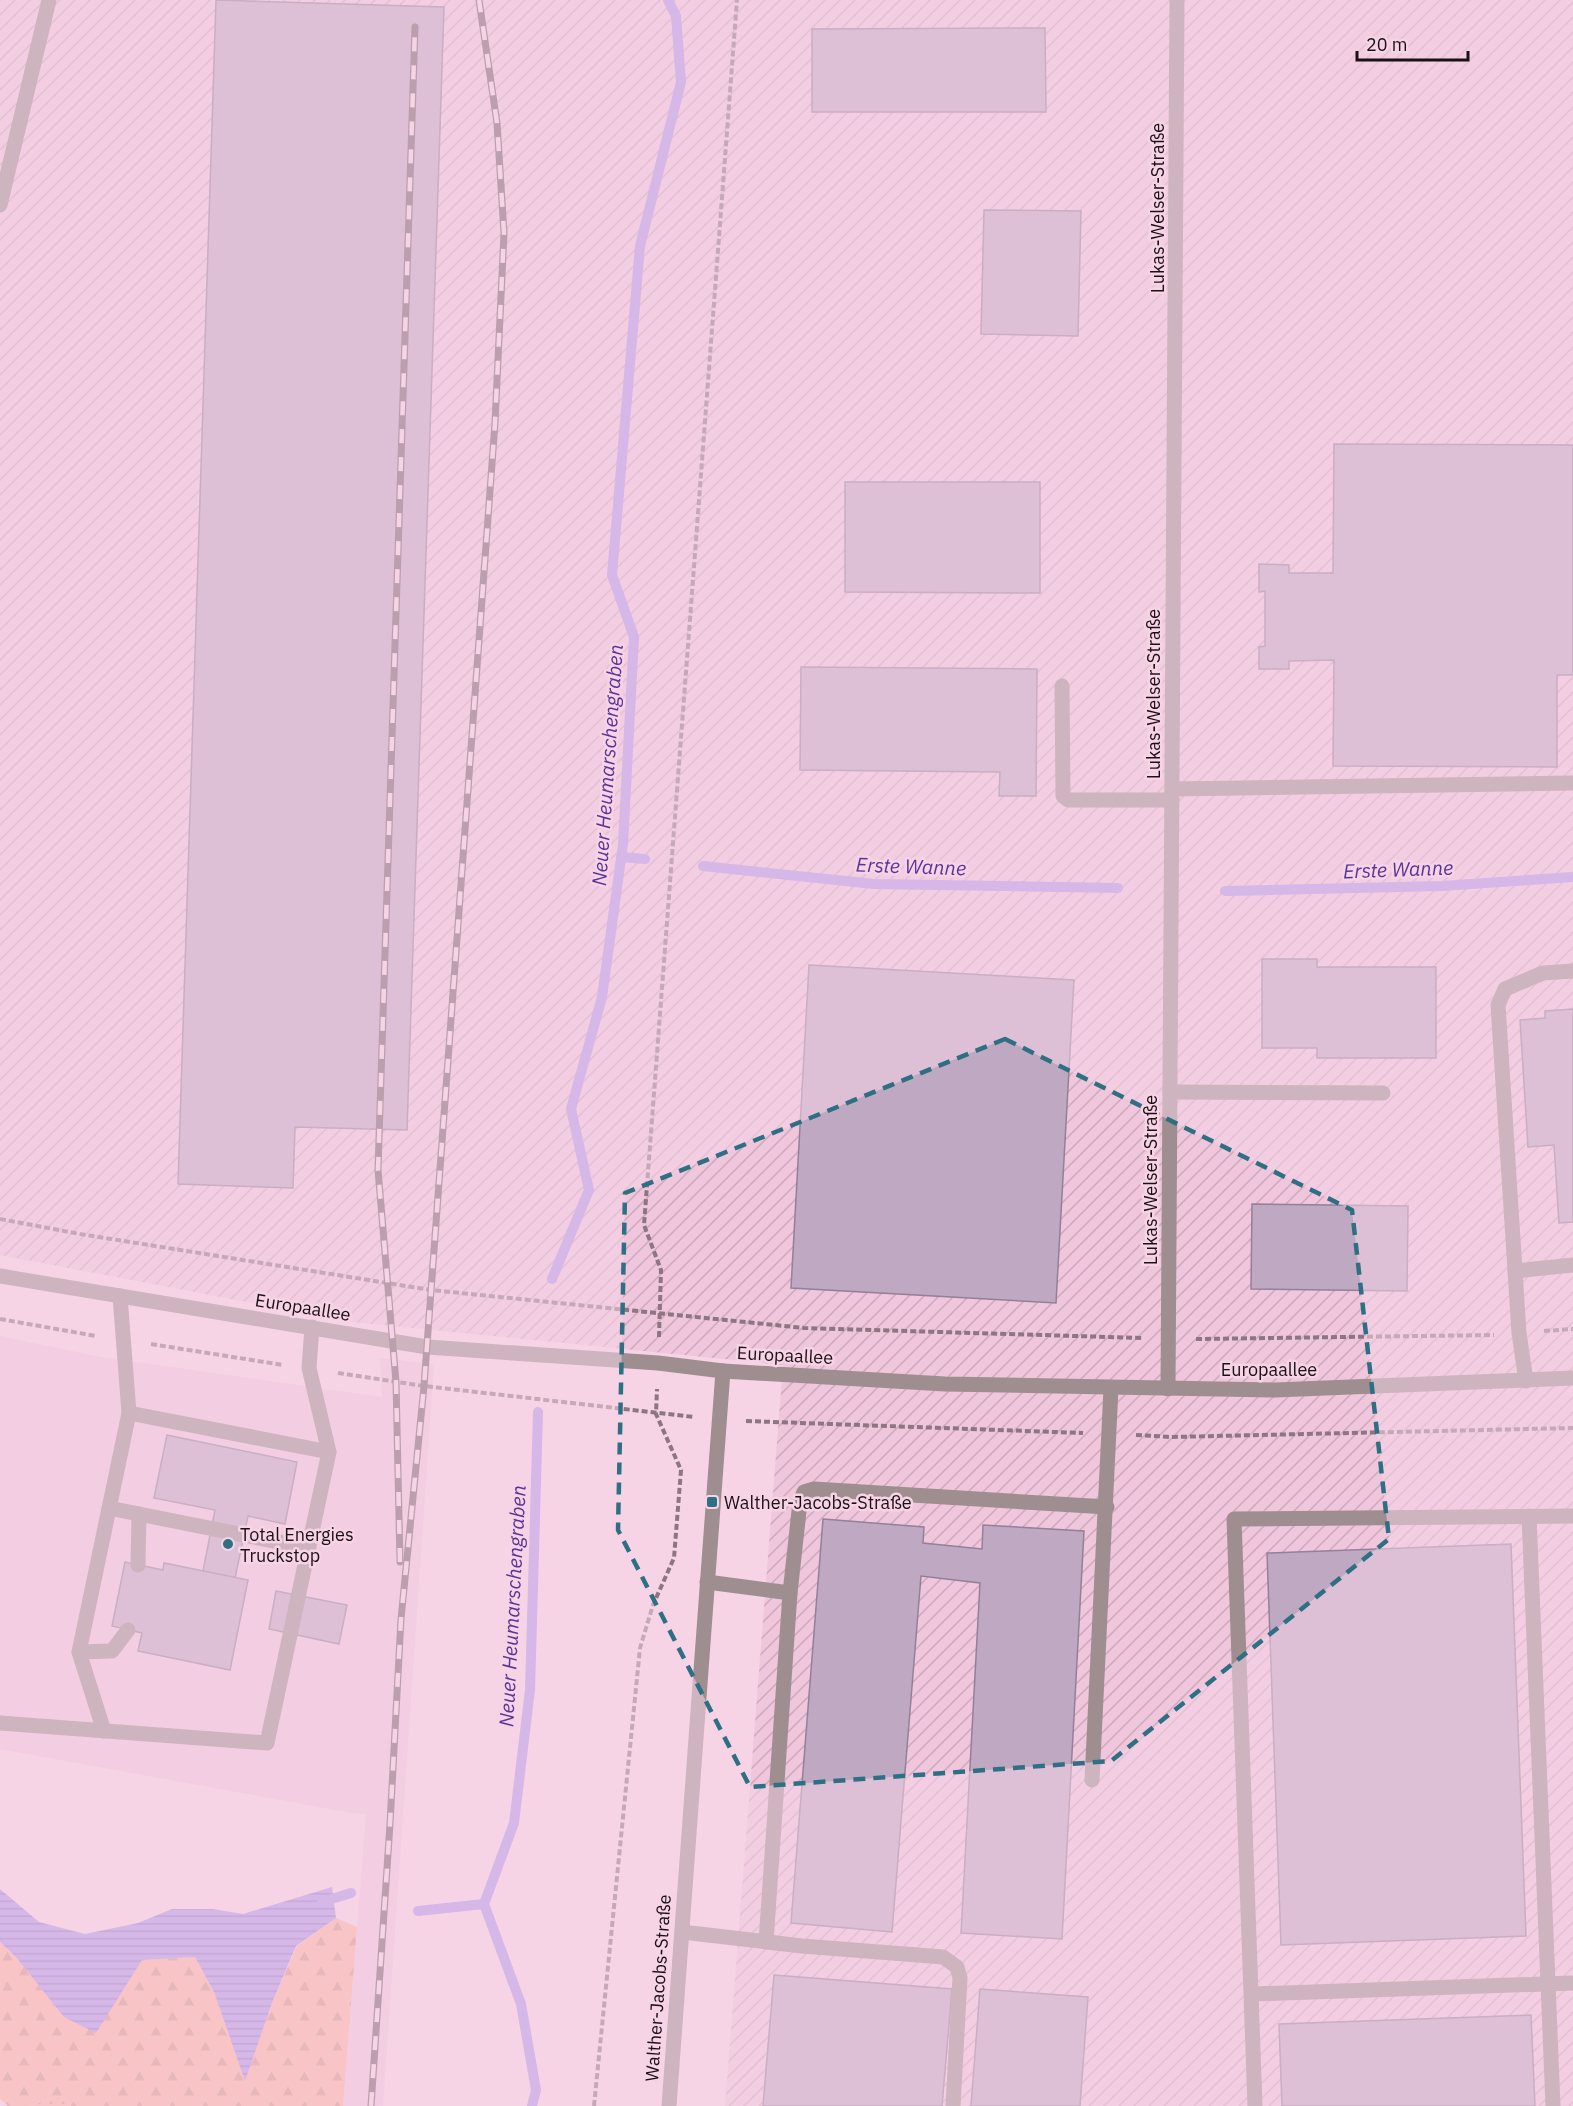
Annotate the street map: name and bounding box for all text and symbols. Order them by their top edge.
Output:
scale bar [1357,24,1468,62]
text: 20 m [1366,33,1408,56]
street label: Lukas-Welser-Straße [1146,123,1169,293]
street label: Lukas-Welser-Straße [1142,609,1165,779]
water label: Neuer Heumarschengraben [585,643,629,887]
water label: Erste Wanne [855,851,967,881]
water label: Erste Wanne [1342,854,1454,884]
street label: Lukas-Welser-Straße [1139,1095,1162,1265]
street label: Europaallee [254,1288,353,1326]
street label: Europaallee [736,1341,834,1369]
street label: Europaallee [1221,1358,1317,1381]
water label: Neuer Heumarschengraben [492,1484,532,1728]
place label: Walther-Jacobs-Straße [724,1491,912,1514]
marker: Walther-Jacobs-Straße [705,1495,719,1509]
place label: Total Energies Truckstop [240,1523,354,1567]
marker: Total Energies Truckstop [221,1537,235,1551]
street label: Walther-Jacobs-Straße [640,1894,676,2082]

